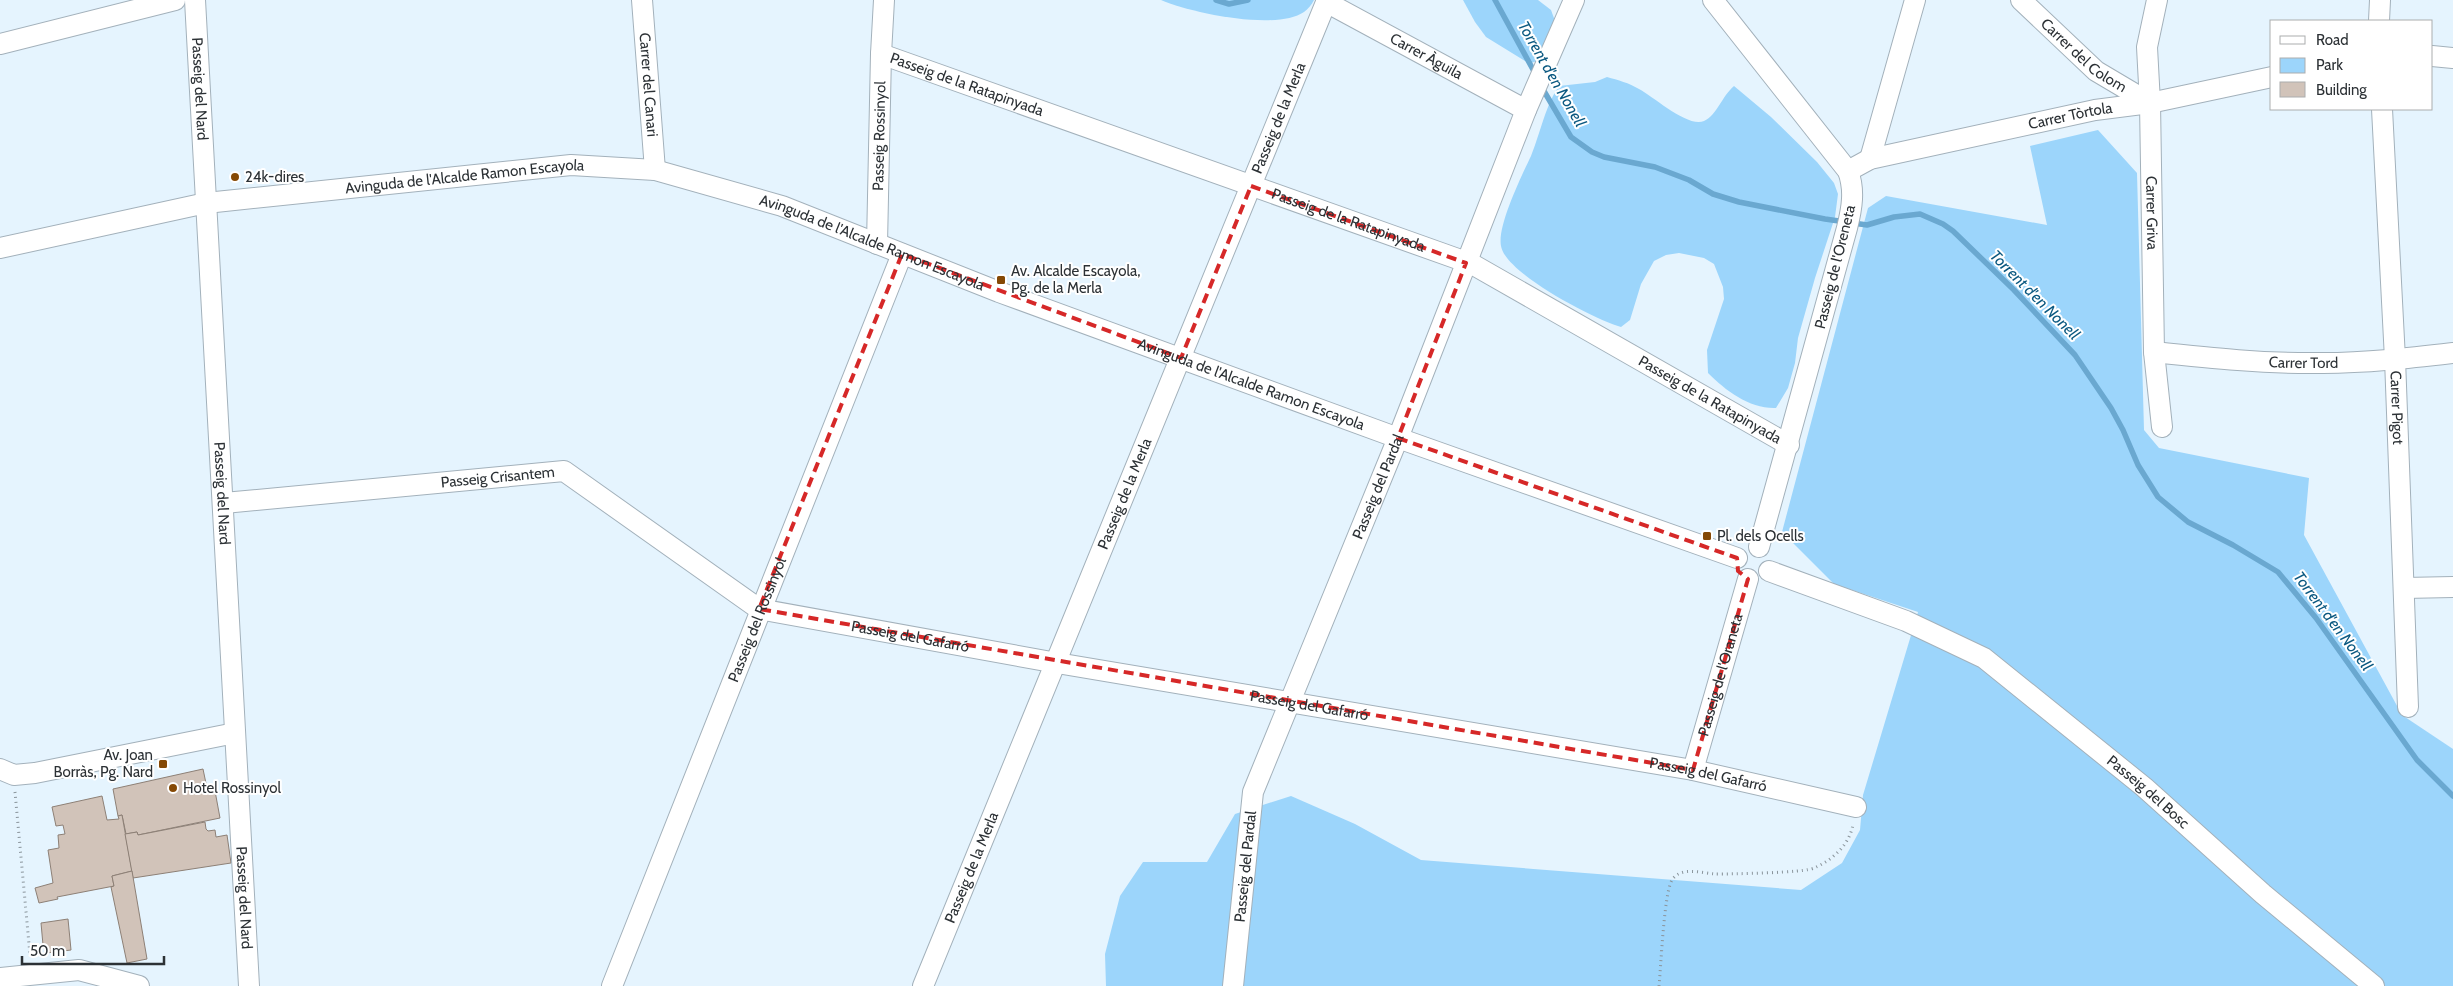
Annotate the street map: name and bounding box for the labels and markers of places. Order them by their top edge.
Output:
place label: 24k-dires [245,168,304,186]
marker: 24k-dires [229,171,241,183]
place label: Av. Alcalde Escayola, Pg. de la Merla [1011,262,1140,297]
marker: Av. Alcalde Escayola, Pg. de la Merla [995,274,1007,286]
place label: Pl. dels Ocells [1717,527,1804,545]
marker: Pl. dels Ocells [1701,530,1713,542]
place label: Av. Joan Borràs, Pg. Nard [54,746,153,781]
marker: Av. Joan Borràs, Pg. Nard [157,758,169,770]
place label: Hotel Rossinyol [183,779,282,797]
marker: Hotel Rossinyol [167,782,179,794]

